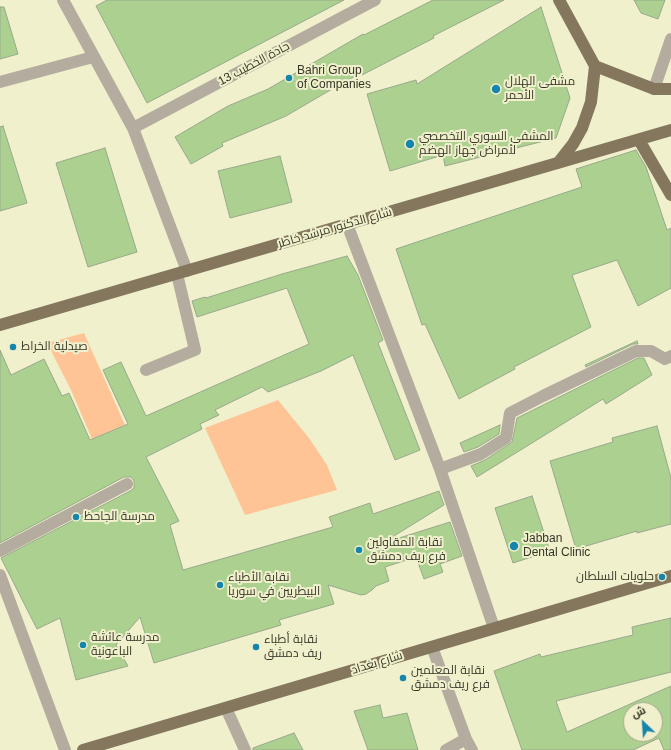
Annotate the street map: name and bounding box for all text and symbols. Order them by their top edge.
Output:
street label: جادة الخطيب 13 [216,39,292,89]
place label: Bahri Group of Companies [297,64,371,92]
marker: Bahri Group of Companies [284,73,294,83]
place label: مشفى الهلال الأحمر [505,75,575,103]
marker: مشفى الهلال الأحمر [490,83,502,95]
place label: المشفى السوري التخصصي لأمراض جهاز الهضم [419,130,554,158]
marker: المشفى السوري التخصصي لأمراض جهاز الهضم [404,138,416,150]
street label: شارع الدكتور مرشد خاطر [276,205,394,251]
place label: صيدلية الخراط [21,340,88,354]
marker: صيدلية الخراط [8,342,18,352]
place label: مدرسة الجاحظ [84,510,155,524]
marker: مدرسة الجاحظ [71,512,81,522]
place label: Jabban Dental Clinic [523,532,590,560]
place label: نقابة المقاولين فرع ريف دمشق [367,536,446,564]
marker: Jabban Dental Clinic [508,540,520,552]
marker: نقابة المقاولين فرع ريف دمشق [354,545,364,555]
place label: حلويات السلطان [576,570,654,584]
place label: نقابة الأطباء البيطريين في سوريا [228,571,320,599]
marker: حلويات السلطان [657,572,667,582]
marker: نقابة الأطباء البيطريين في سوريا [215,580,225,590]
place label: مدرسة عائشة الباعونية [91,631,160,659]
place label: نقابة أطباء ريف دمشق [264,633,322,661]
marker: مدرسة عائشة الباعونية [78,640,88,650]
marker: نقابة أطباء ريف دمشق [251,642,261,652]
street label: شارع بغداد [350,648,404,678]
place label: نقابة المعلمين فرع ريف دمشق [411,664,490,692]
marker: نقابة المعلمين فرع ريف دمشق [398,673,408,683]
north arrow [623,702,663,742]
text: ش [629,704,647,720]

